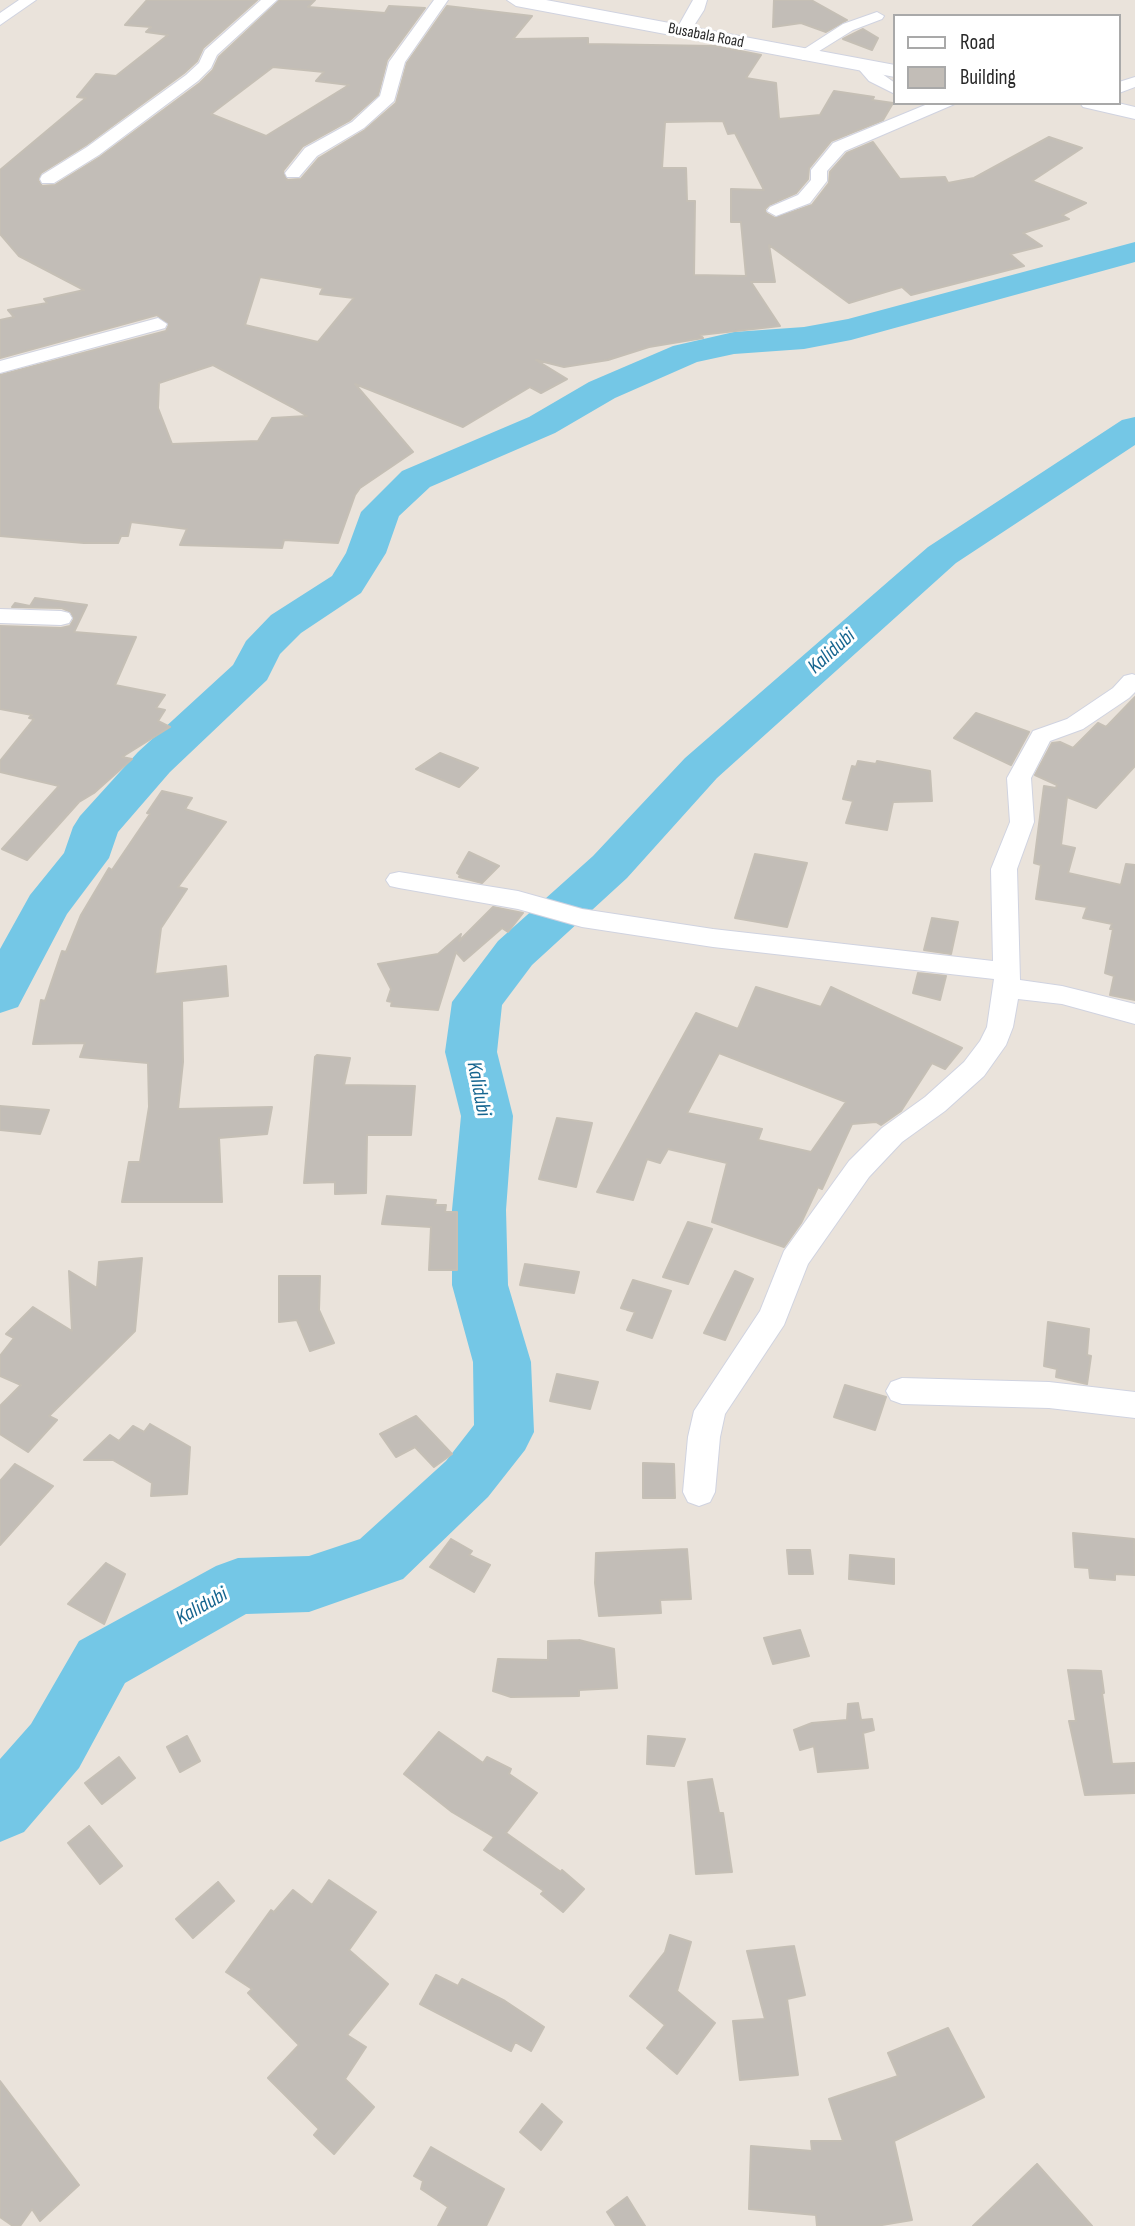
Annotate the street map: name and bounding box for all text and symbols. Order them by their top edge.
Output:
legend [894,14,1121,105]
street label: Busabala Road [666,19,746,53]
text: Road [960,30,995,55]
text: Building [960,65,1016,90]
water label: Kalidubi [803,624,861,680]
water label: Kalidubi [460,1060,496,1118]
water label: Kalidubi [172,1583,232,1631]

